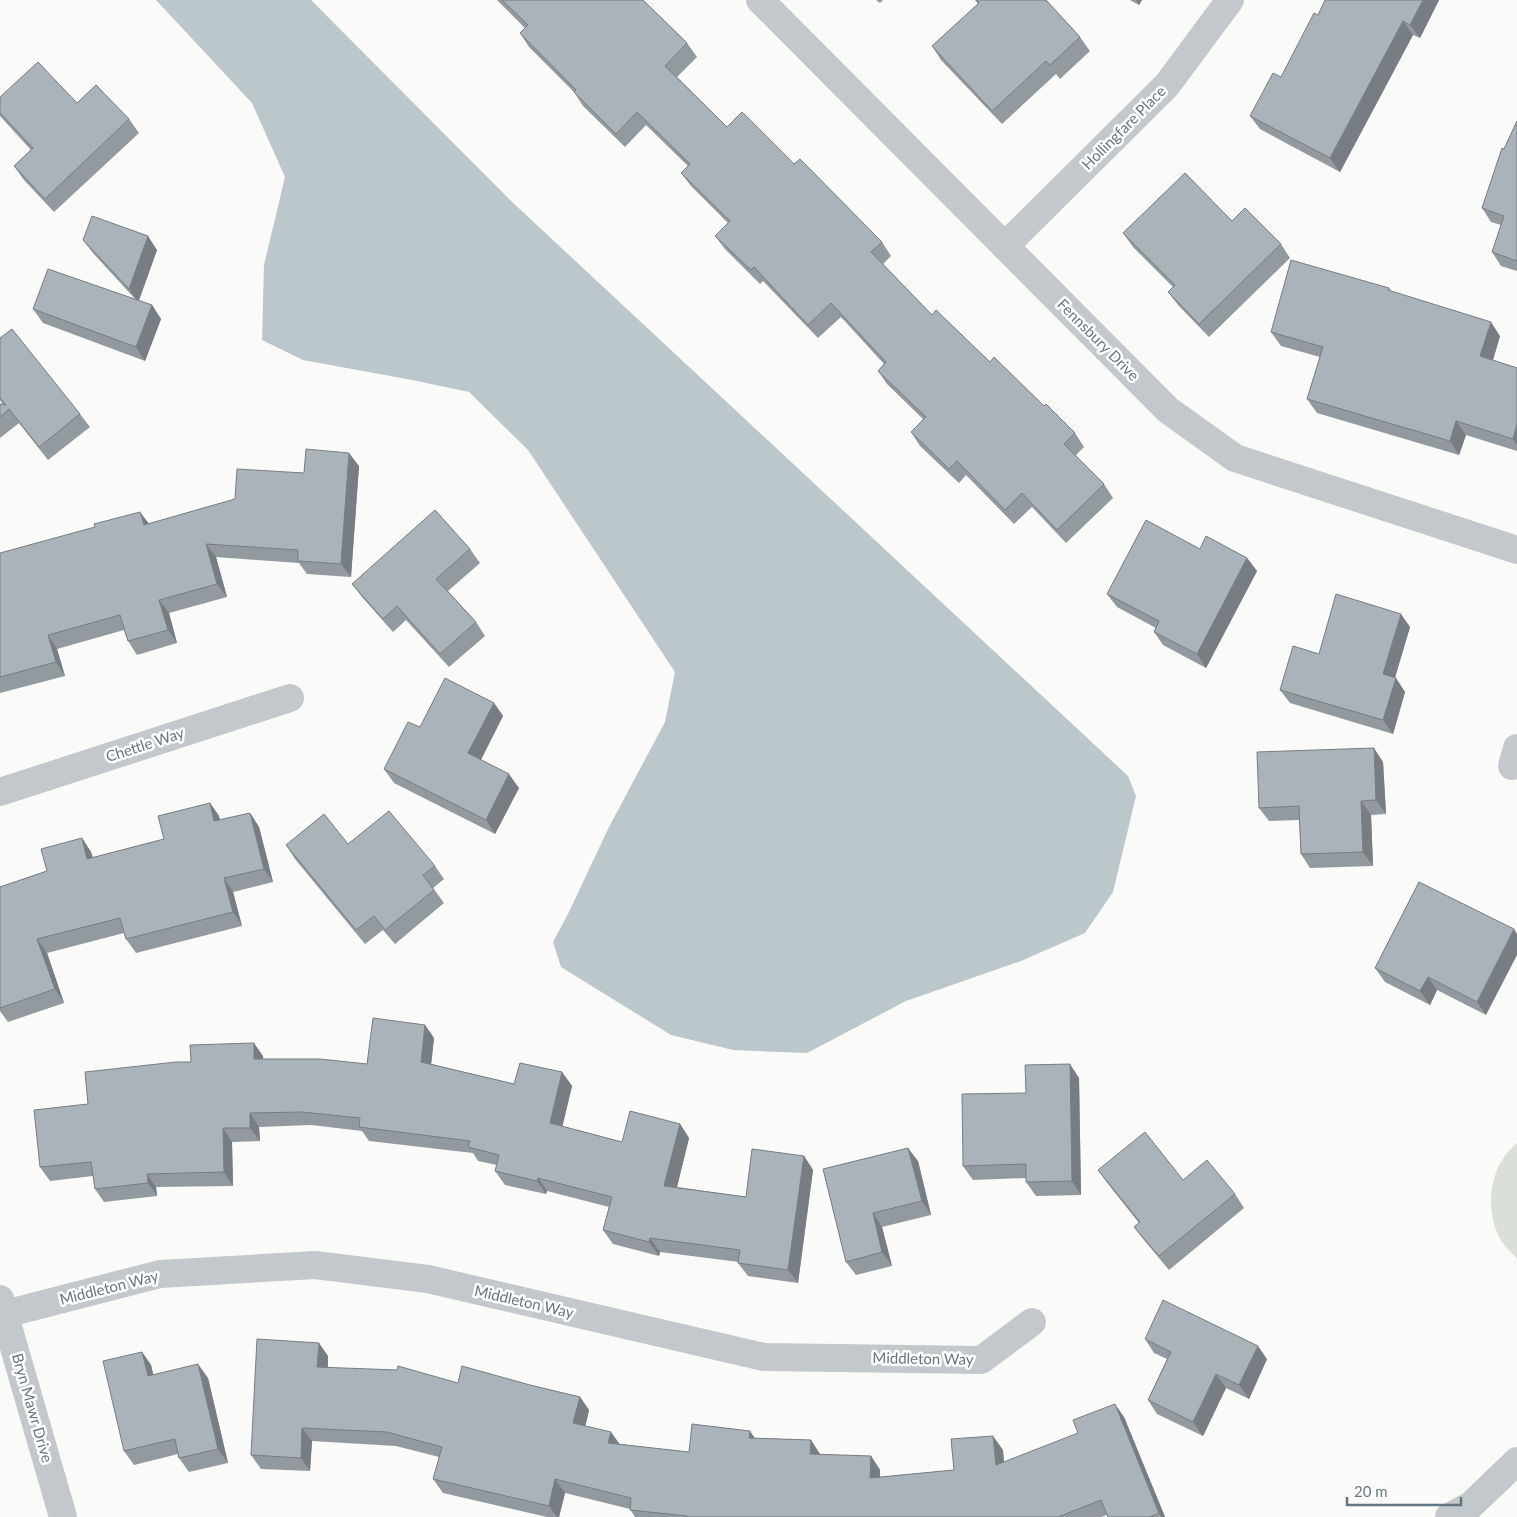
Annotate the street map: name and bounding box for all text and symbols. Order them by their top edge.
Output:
street label: Hollingfare Place [1078,82,1169,173]
street label: Fennsbury Drive [1054,295,1143,384]
street label: Chettle Way [103,723,186,765]
street label: Middleton Way [57,1266,160,1308]
street label: Middleton Way [473,1281,576,1321]
street label: Middleton Way [872,1348,974,1368]
street label: Bryn Mawr Drive [9,1351,57,1464]
scale bar [1347,1474,1461,1506]
text: 20 m [1354,1482,1388,1500]

